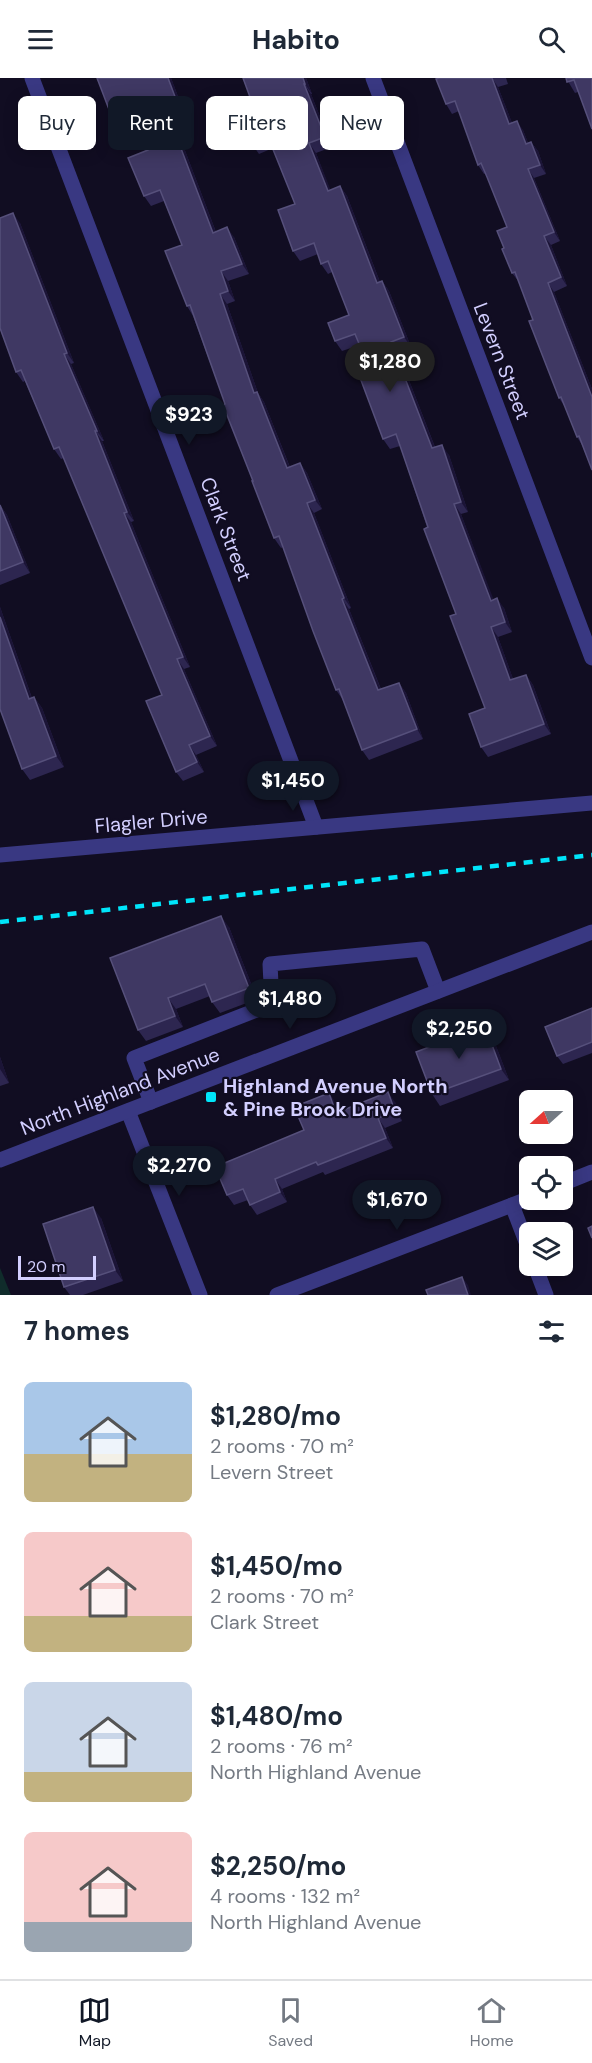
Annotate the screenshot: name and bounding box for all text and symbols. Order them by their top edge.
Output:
text: Habito [252,22,340,57]
icon: menu [24,23,57,56]
icon: search [535,23,568,56]
chip: Buy [18,96,96,150]
chip: Rent [108,96,194,150]
chip: Filters [206,96,308,150]
chip: New [320,96,404,150]
street label: Levern Street [468,299,536,423]
pin: $1,280 [341,342,439,393]
text: $1,280 [359,348,421,374]
pin: $923 [153,395,225,446]
text: $923 [165,401,213,427]
street label: Clark Street [194,473,258,585]
pin: $1,450 [244,761,342,812]
text: $1,450 [261,767,325,793]
street label: Flagler Drive [94,803,208,839]
pin: $1,480 [241,979,339,1030]
text: $1,480 [258,985,322,1011]
pin: $2,250 [410,1009,508,1060]
text: $2,250 [426,1015,492,1041]
street label: North Highland Avenue [17,1041,223,1141]
place label: Highland Avenue North & Pine Brook Drive [223,1073,448,1122]
marker: Highland Avenue North & Pine Brook Drive [204,1090,218,1104]
north arrow [519,1090,573,1144]
map controls [519,1090,573,1276]
pin: $2,270 [130,1146,228,1197]
text: $2,270 [147,1152,211,1178]
button: locate [519,1156,573,1210]
pin: $1,670 [348,1180,446,1231]
text: $1,670 [366,1186,428,1212]
button: layers [519,1222,573,1276]
scale bar [18,1253,96,1280]
text: 20 m [27,1256,66,1277]
text: 7 homes [24,1314,130,1348]
icon: filters [535,1315,568,1348]
text: $1,280/mo [210,1399,341,1433]
icon: home [72,1406,144,1478]
text: 2 rooms · 70 m² [210,1433,354,1459]
text: Levern Street [210,1459,333,1485]
text: $1,450/mo [210,1549,343,1583]
icon: home [72,1556,144,1628]
text: 2 rooms · 70 m² [210,1583,354,1609]
text: Clark Street [210,1609,319,1635]
text: $1,480/mo [210,1699,343,1733]
icon: home [72,1706,144,1778]
text: 2 rooms · 76 m² [210,1733,353,1759]
text: North Highland Avenue [210,1759,421,1785]
text: $2,250/mo [210,1849,346,1883]
icon: home [72,1856,144,1928]
text: 4 rooms · 132 m² [210,1883,360,1909]
text: North Highland Avenue [210,1909,421,1935]
tab: Map [78,1994,111,2051]
tab: Saved [268,1994,313,2051]
tab: Home [470,1994,514,2051]

